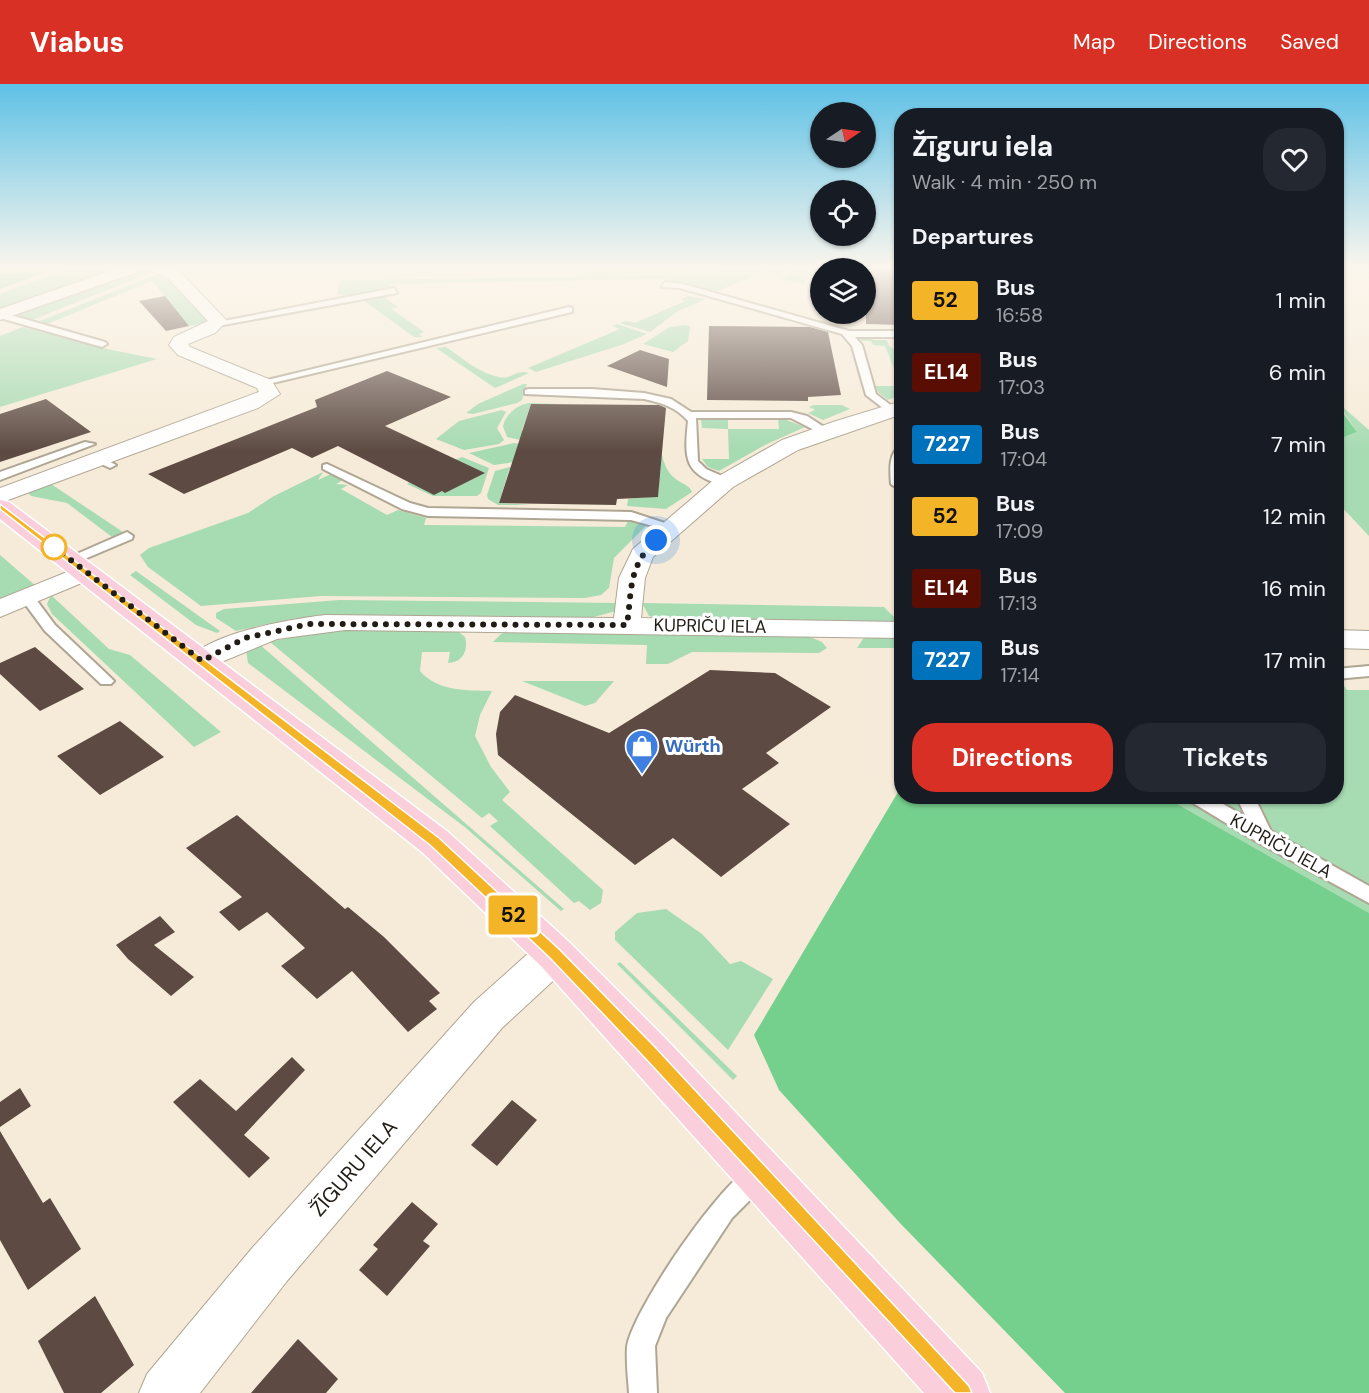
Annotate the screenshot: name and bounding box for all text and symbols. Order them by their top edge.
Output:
text: Viabus [30,24,124,61]
text: Map [1073,28,1115,56]
text: Directions [1148,28,1247,56]
text: Saved [1280,28,1339,56]
north arrow [810,102,876,168]
map controls [810,102,876,324]
text: Žīguru iela [912,128,1053,165]
button: heart [1263,128,1326,191]
text: Walk · 4 min · 250 m [912,169,1097,195]
button: locate [810,180,876,246]
text: Departures [912,222,1034,251]
button: layers [810,258,876,324]
text: Bus [996,273,1035,302]
text: 52 [932,286,958,314]
text: 1 min [1276,286,1326,315]
text: 16:58 [996,302,1043,328]
text: Bus [999,345,1038,374]
text: EL14 [924,358,969,386]
text: 6 min [1269,358,1326,387]
text: 17:03 [999,374,1045,400]
text: Bus [1000,417,1040,446]
text: 7227 [924,430,970,458]
text: 7 min [1271,430,1326,459]
text: 17:04 [1000,446,1047,472]
text: Bus [996,489,1035,518]
text: 52 [932,502,958,530]
text: 12 min [1263,502,1326,531]
text: 17:09 [996,518,1043,544]
your location [641,525,671,555]
unlabelled marker [41,534,67,560]
text: Bus [999,561,1038,590]
text: EL14 [924,574,969,602]
text: 16 min [1262,574,1326,603]
text: 17:13 [999,590,1038,616]
street label: KUPRIČU IELA [653,613,767,639]
text: Bus [1000,633,1040,662]
text: 7227 [924,646,970,674]
text: 17 min [1264,646,1326,675]
text: 17:14 [1000,662,1040,688]
button: Directions [912,723,1113,792]
button: Tickets [1125,723,1326,792]
shop icon: Würth [624,728,660,775]
place label: Würth [665,734,721,758]
street label: KUPRIČU IELA [1226,808,1336,884]
line badge: 52 [486,896,540,934]
text: 52 [500,901,526,929]
street label: ŽĪGURU IELA [304,1114,404,1222]

